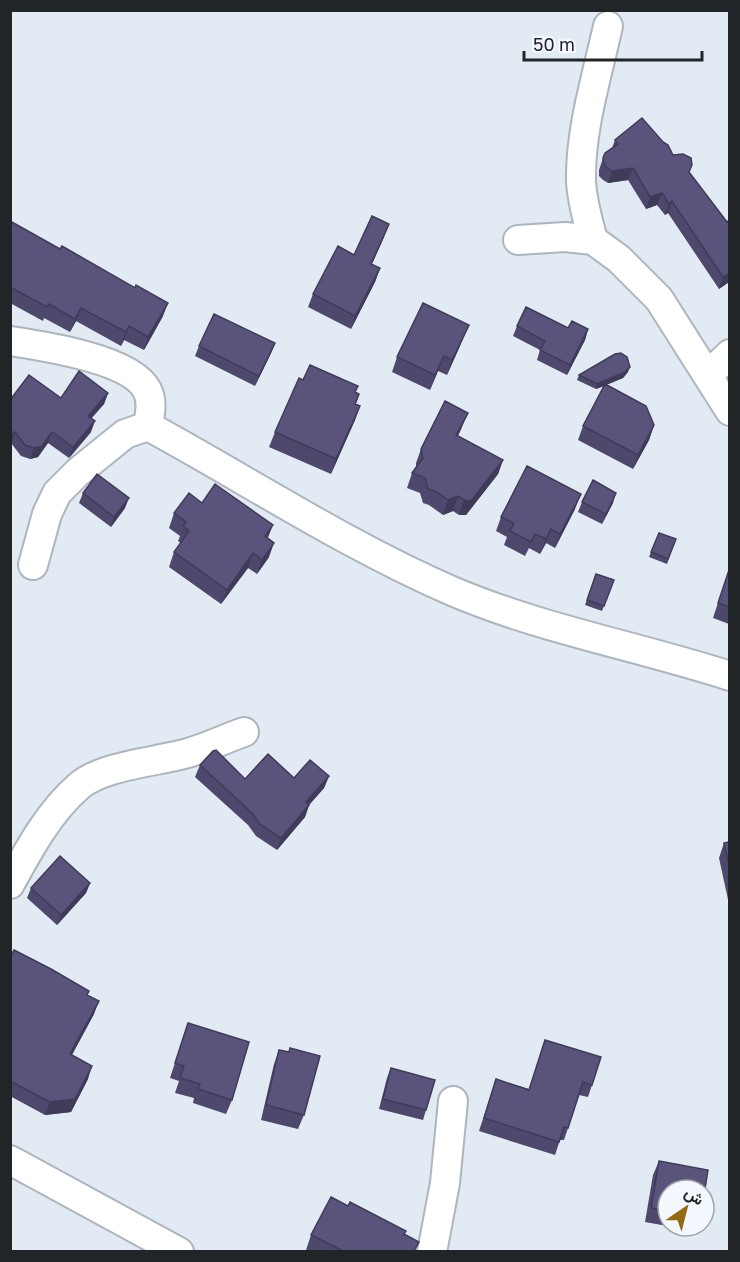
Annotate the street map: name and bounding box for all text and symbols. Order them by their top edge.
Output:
scale bar [524,24,702,62]
text: 50 m [533,33,575,55]
north arrow [656,1178,716,1238]
text: ش [681,1182,708,1209]

